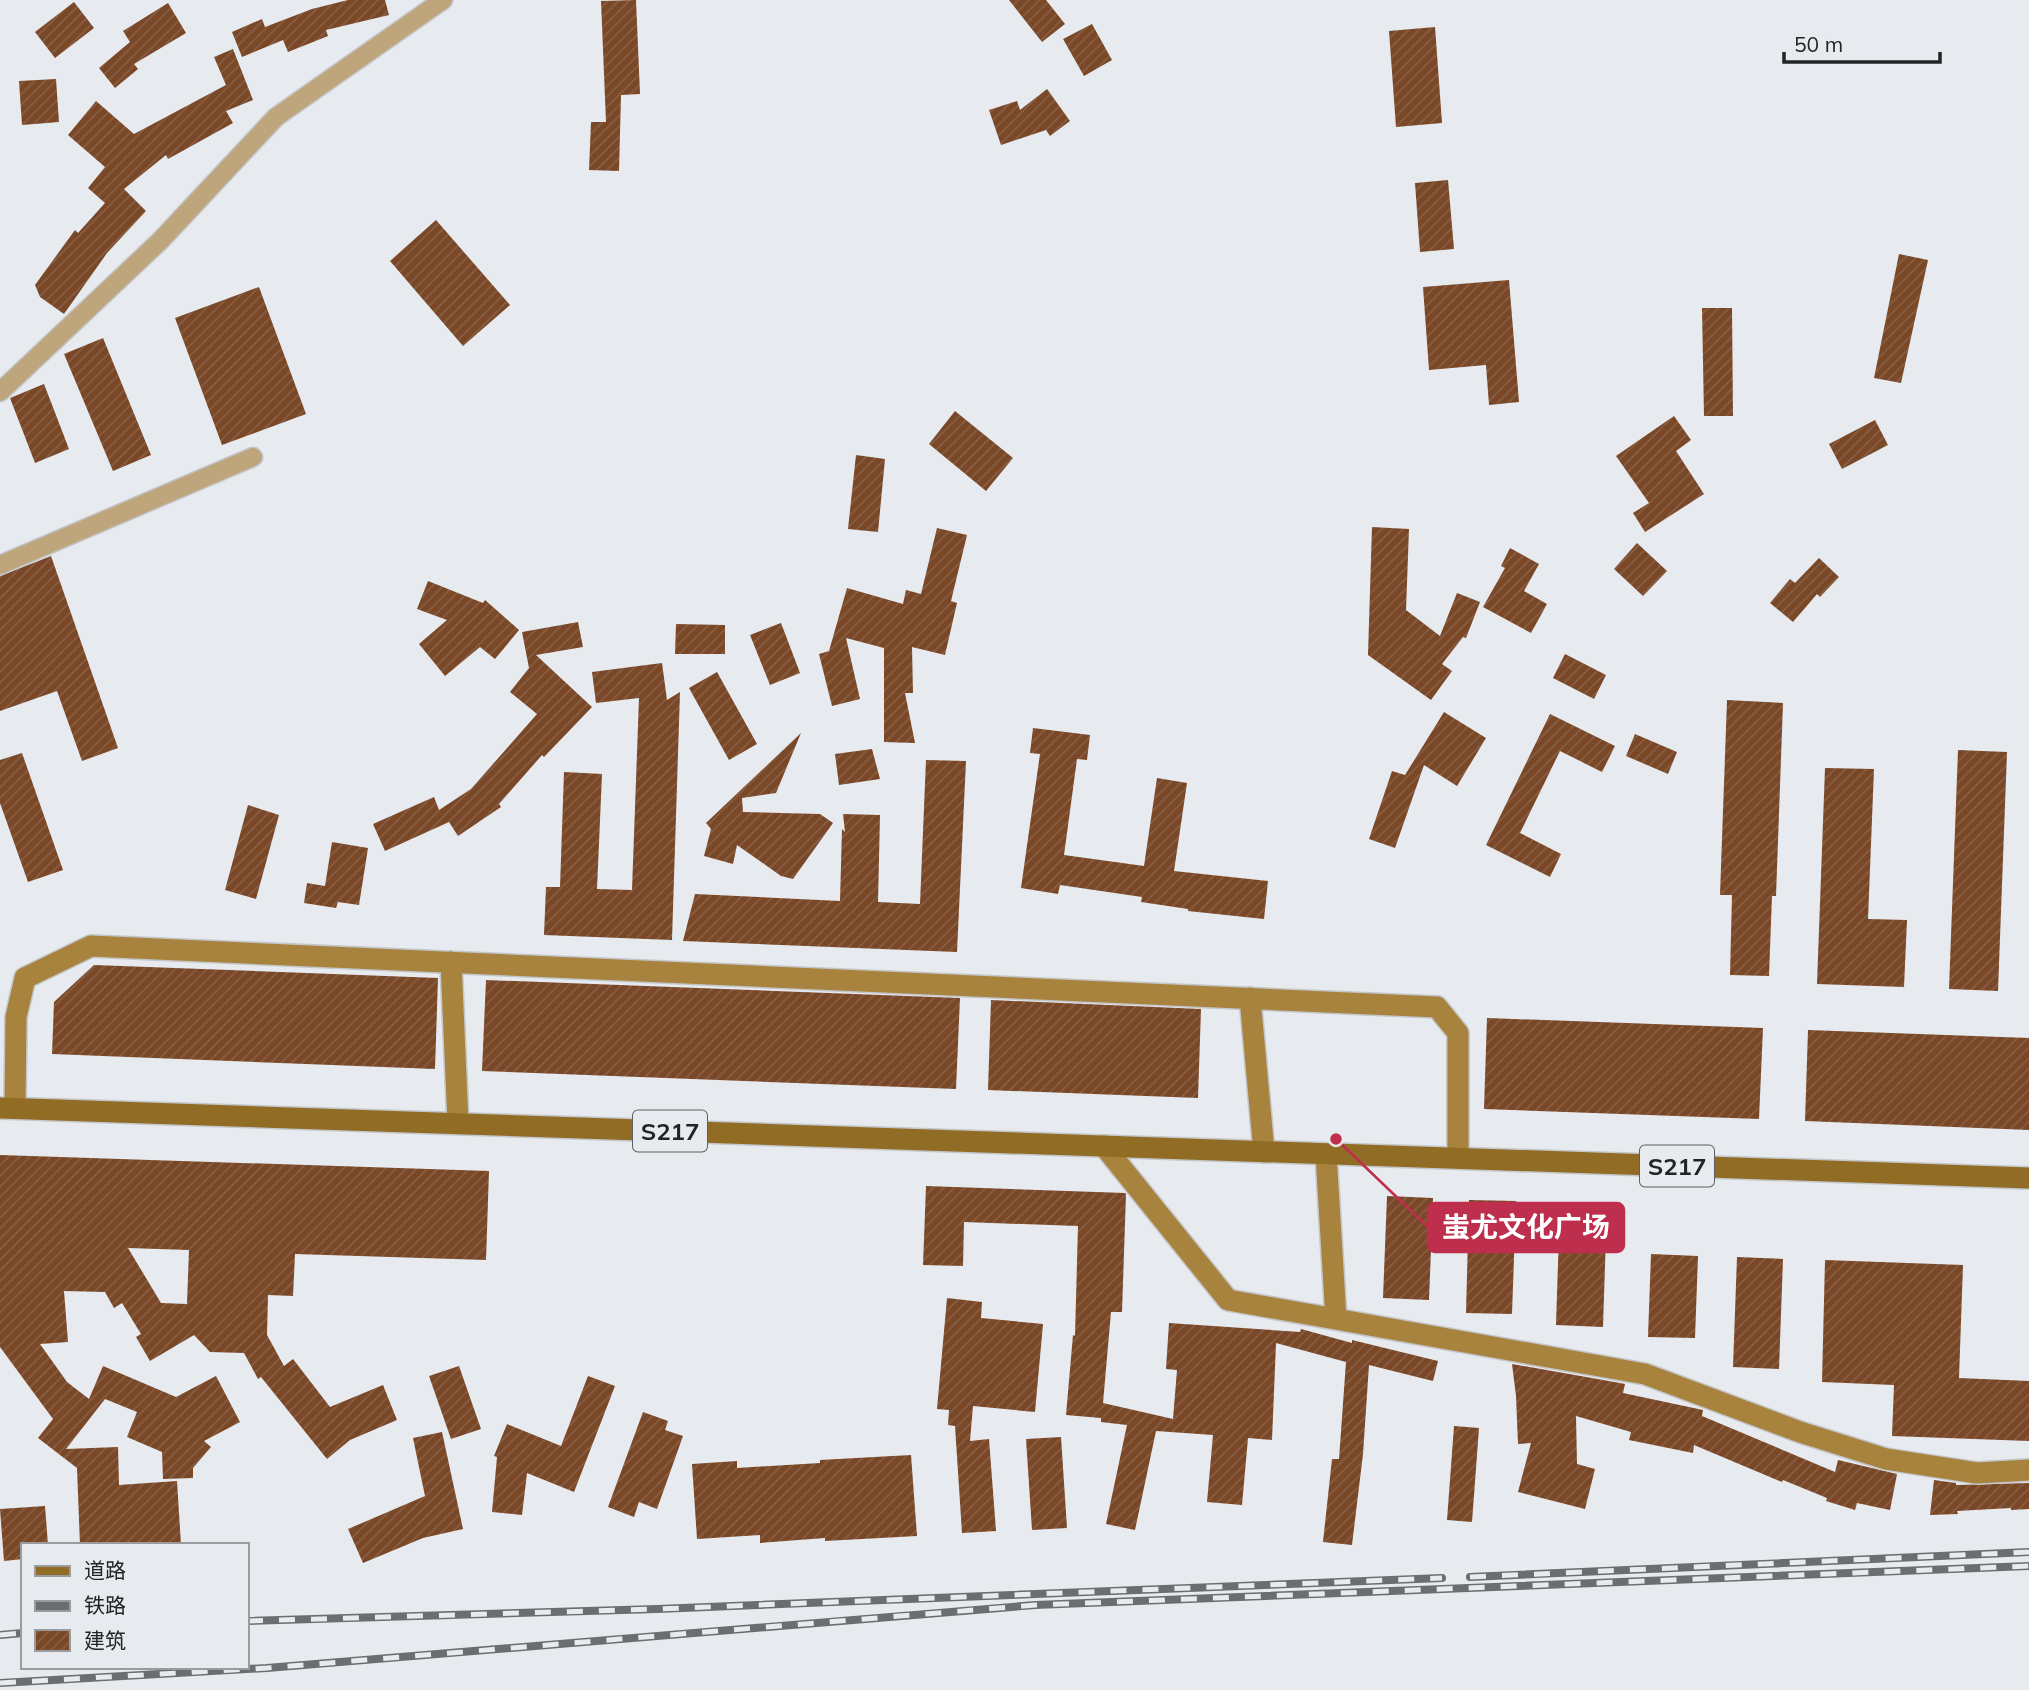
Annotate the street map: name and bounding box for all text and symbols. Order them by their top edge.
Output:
scale bar [1784,21,1940,65]
text: 50 m [1794,31,1843,57]
road number: S217 [633,1111,707,1152]
road number: S217 [1640,1146,1714,1186]
callout: 蚩尤文化广场 [1428,1203,1624,1252]
text: 蚩尤文化广场 [1442,1209,1610,1244]
legend [21,1543,248,1669]
text: 道路 [84,1557,126,1583]
text: 铁路 [84,1592,126,1618]
text: 建筑 [84,1627,126,1653]

